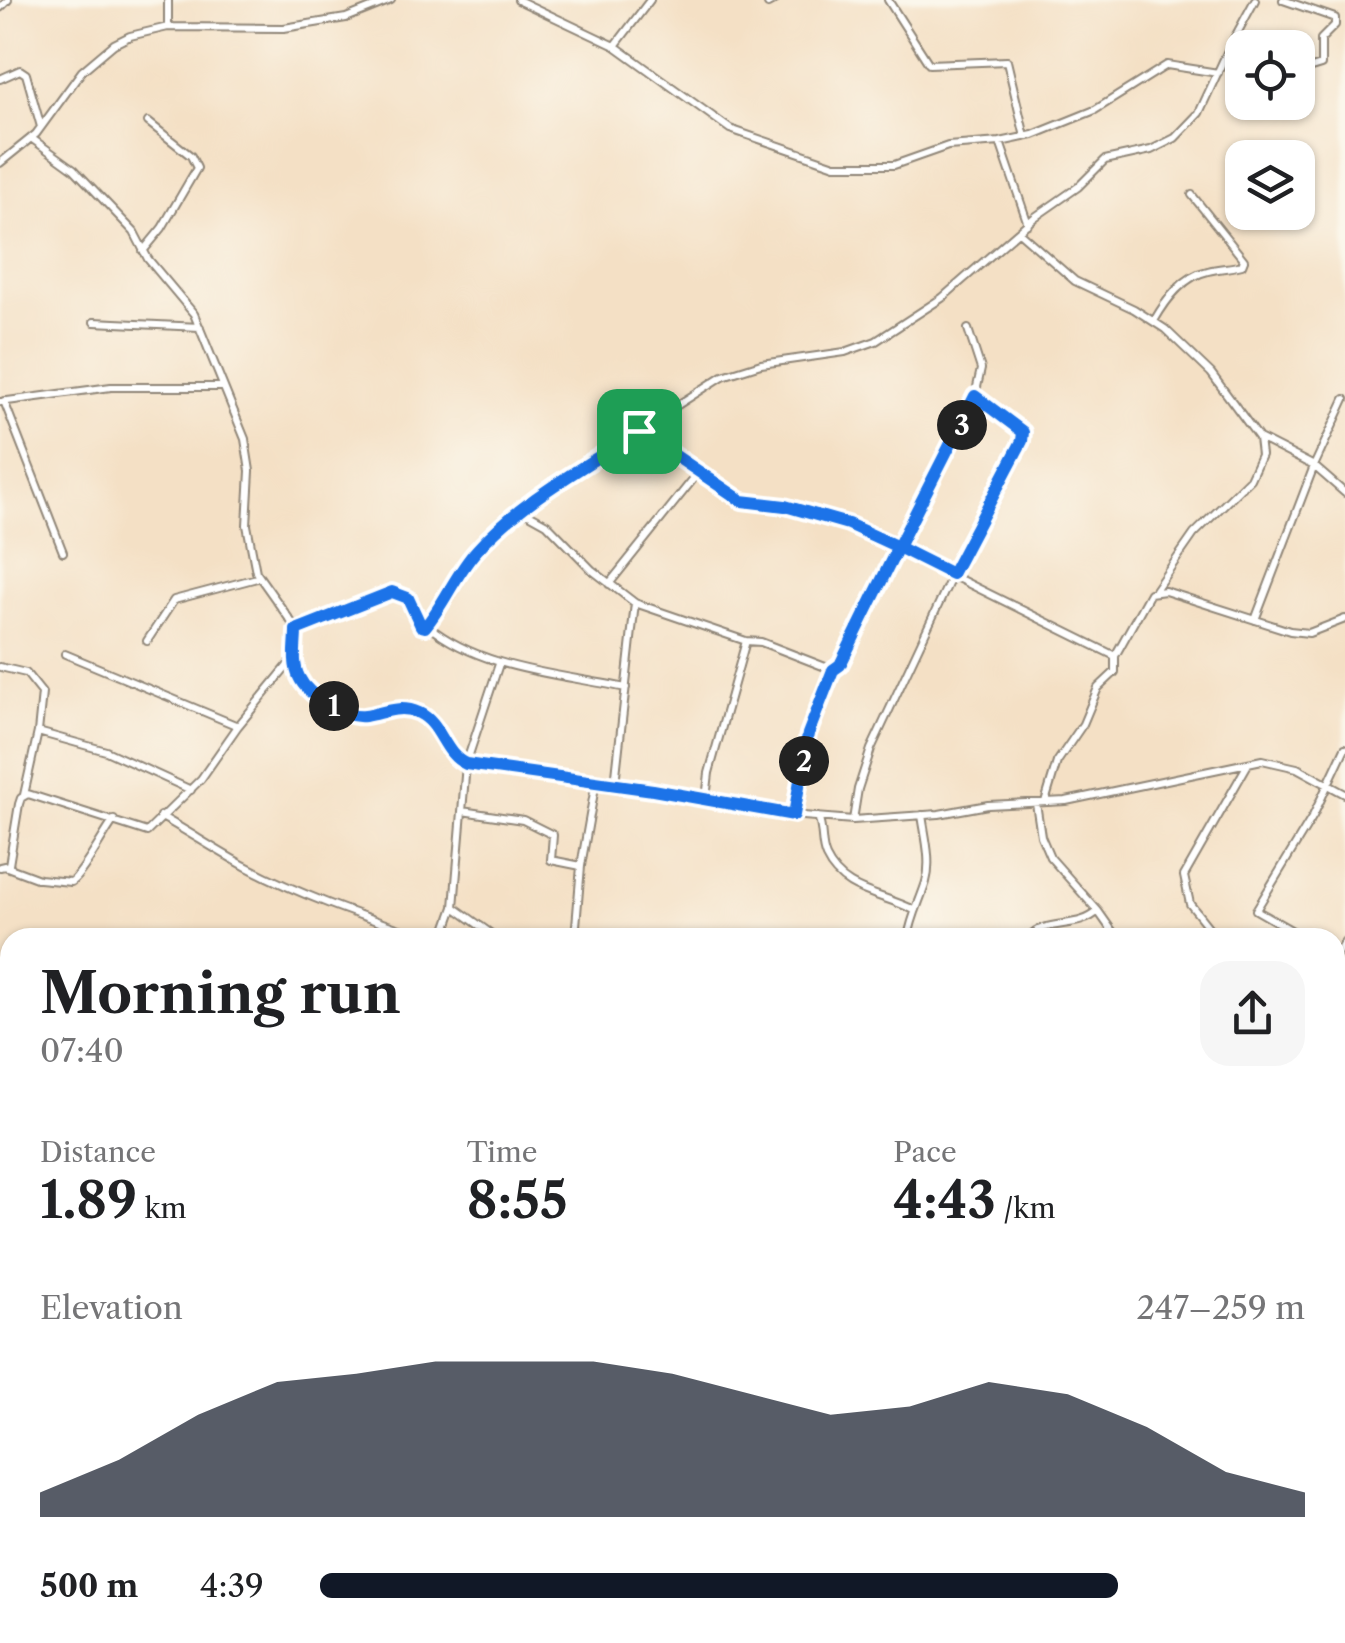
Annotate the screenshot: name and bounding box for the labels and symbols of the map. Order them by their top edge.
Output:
pin [597,389,682,474]
pin: 3 [937,400,987,450]
pin: 1 [309,681,359,731]
pin: 2 [779,736,829,786]

